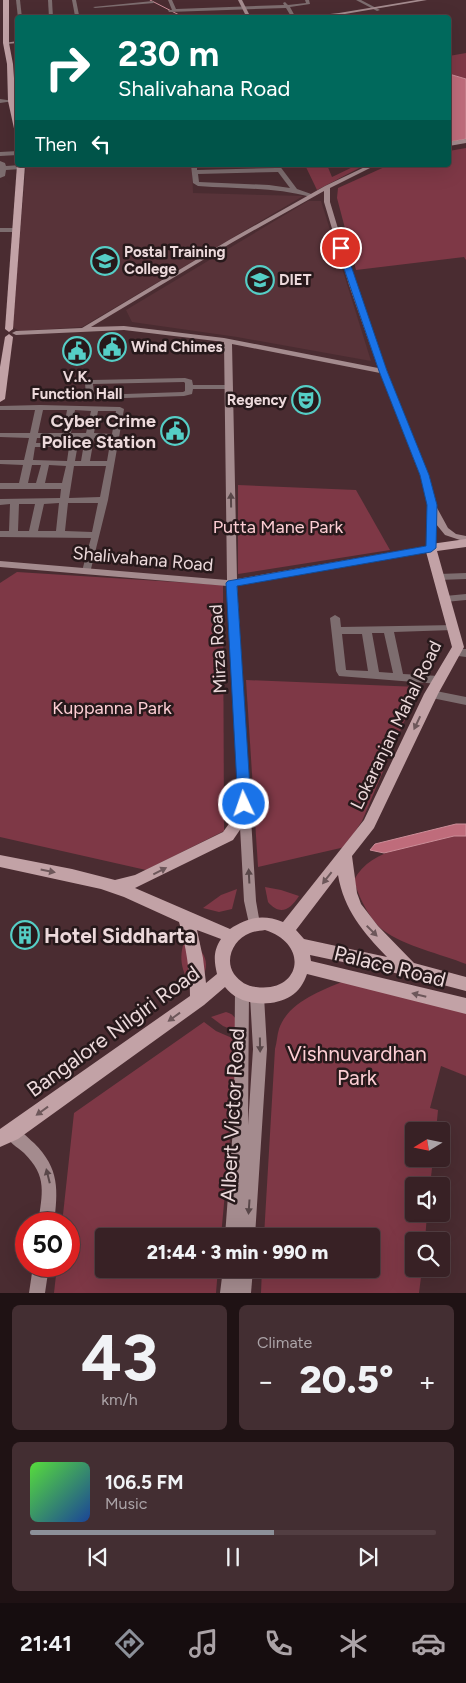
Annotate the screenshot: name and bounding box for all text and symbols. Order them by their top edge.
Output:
text: 230 m [118,33,219,75]
icon: right [35,35,100,100]
text: Shalivahana Road [118,75,290,102]
icon: left [87,130,115,158]
text: Then [35,133,77,156]
pin [320,227,362,269]
icon: arrive [327,234,355,262]
place label: Postal Training College [124,243,226,278]
school or university icon: Postal Training College [90,246,120,276]
school or university icon: DIET [245,265,275,295]
place label: DIET [279,271,312,289]
public building icon: Wind Chimes [97,332,127,362]
public building icon: V.K. Function Hall [62,336,92,366]
place label: Wind Chimes [131,338,222,356]
place label: V.K. Function Hall [32,368,122,403]
theatre icon: Regency [291,385,321,415]
place label: Regency [227,391,287,409]
place label: Cyber Crime Police Station [41,410,156,453]
public building icon: Cyber Crime Police Station [160,416,190,446]
one-way arrow [226,491,234,507]
park label: Putta Mane Park [213,516,344,538]
street label: Shalivahana Road [72,542,214,576]
street label: Mirza Road [205,604,231,694]
street label: Lokaranjan Mahal Road [346,637,446,813]
park label: Kuppanna Park [52,697,172,719]
one-way arrow [413,716,421,730]
position arrow [217,777,269,829]
one-way arrow [40,867,56,875]
one-way arrow [152,867,167,875]
one-way arrow [244,867,252,883]
one-way arrow [322,871,333,884]
building icon: Hotel Siddharta [10,920,40,950]
place label: Hotel Siddharta [44,923,196,948]
one-way arrow [366,925,378,937]
street label: Palace Road [331,940,449,992]
street label: Bangalore Nilgiri Road [22,960,204,1102]
one-way arrow [411,991,426,999]
one-way arrow [167,1012,181,1022]
street label: Albert Victor Road [215,1027,249,1203]
one-way arrow [256,1037,264,1053]
park label: Vishnuvardhan Park [287,1041,427,1090]
one-way arrow [35,1106,49,1116]
north arrow [405,1122,450,1168]
map controls [405,1122,450,1277]
one-way arrow [44,1168,52,1183]
button: sound [405,1177,450,1222]
one-way arrow [245,1199,253,1215]
speed limit sign: 50 [15,1212,80,1277]
button: search [405,1232,450,1277]
text: 21:44 · 3 min · 990 m [147,1241,328,1264]
text: 43 [81,1318,158,1396]
text: Climate [257,1333,312,1352]
text: 20.5° [299,1357,394,1403]
text: − [257,1364,274,1398]
text: + [419,1364,436,1398]
text: km/h [101,1390,138,1409]
text: 106.5 FM [105,1471,183,1494]
text: Music [105,1494,147,1513]
icon: previous [84,1543,112,1571]
icon: pause [219,1543,247,1571]
icon: next [354,1543,382,1571]
icon: directions [112,1626,147,1661]
icon: music [186,1626,221,1661]
icon: phone [261,1626,296,1661]
icon: climate [336,1626,371,1661]
icon: car [411,1626,446,1661]
text: 21:41 [20,1630,72,1657]

